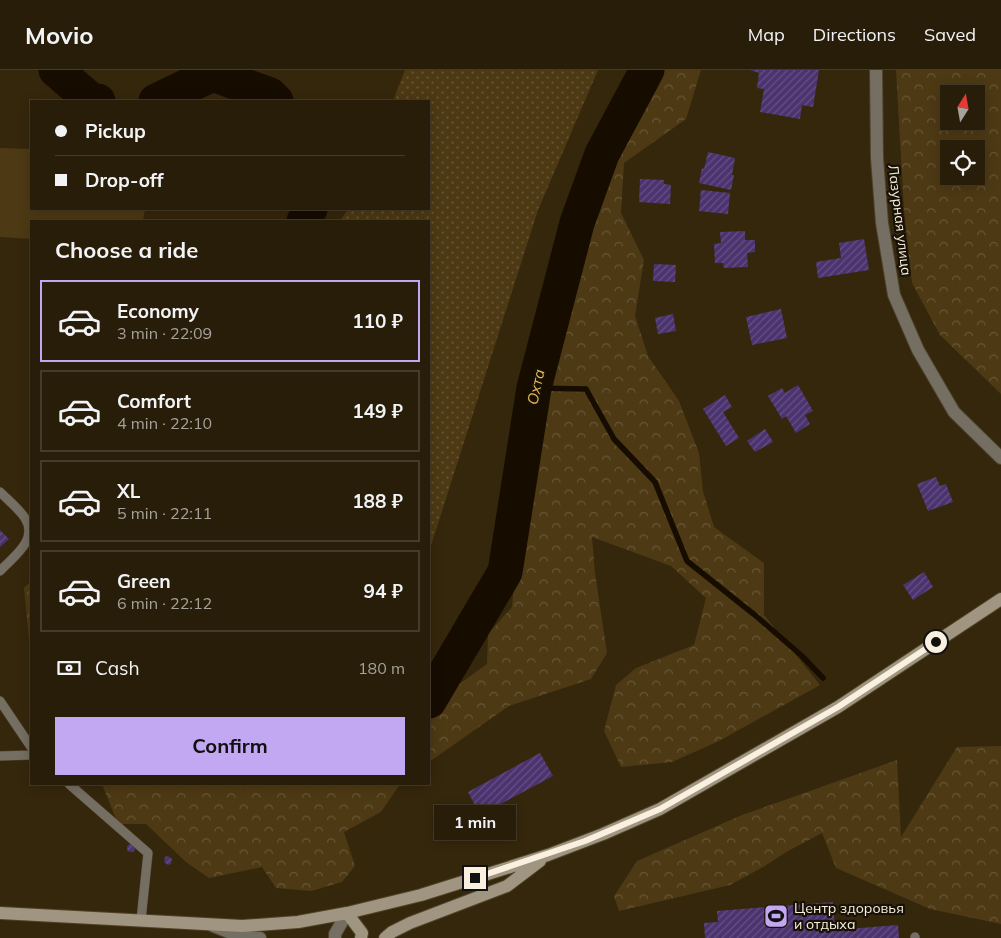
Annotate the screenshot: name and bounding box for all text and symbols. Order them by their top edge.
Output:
text: Movio [25,20,93,50]
text: Map [748,23,785,46]
text: Directions [813,23,896,46]
text: Saved [924,23,976,46]
north arrow [940,85,985,130]
map controls [940,85,985,185]
text: Pickup [85,119,146,143]
button: locate [940,140,985,185]
street label: Лазурная улица [884,164,916,276]
text: Drop-off [85,168,163,192]
text: Choose a ride [55,236,198,264]
icon: car [57,299,102,344]
text: Economy [117,299,199,323]
text: 110 ₽ [352,309,403,333]
text: 3 min · 22:09 [117,323,212,343]
water label: Охта [523,367,549,406]
icon: car [57,389,102,434]
text: Comfort [117,389,191,413]
text: 149 ₽ [352,399,403,423]
text: 4 min · 22:10 [117,413,212,433]
icon: car [57,479,102,524]
text: XL [117,479,140,503]
text: 188 ₽ [352,489,403,513]
text: 5 min · 22:11 [117,503,212,523]
icon: car [57,569,102,614]
text: Green [117,569,171,593]
text: 94 ₽ [364,579,403,603]
text: 6 min · 22:12 [117,593,212,613]
route start [925,631,947,653]
icon: cash [55,654,83,682]
text: Cash [95,656,140,680]
text: 180 m [358,658,405,678]
button: Confirm [55,717,405,775]
callout: 1 min [434,806,516,840]
text: 1 min [454,812,496,832]
route end [464,867,486,889]
place label: Центр здоровья и отдыха [794,899,904,933]
sports icon: Центр здоровья и отдыха [763,903,789,929]

